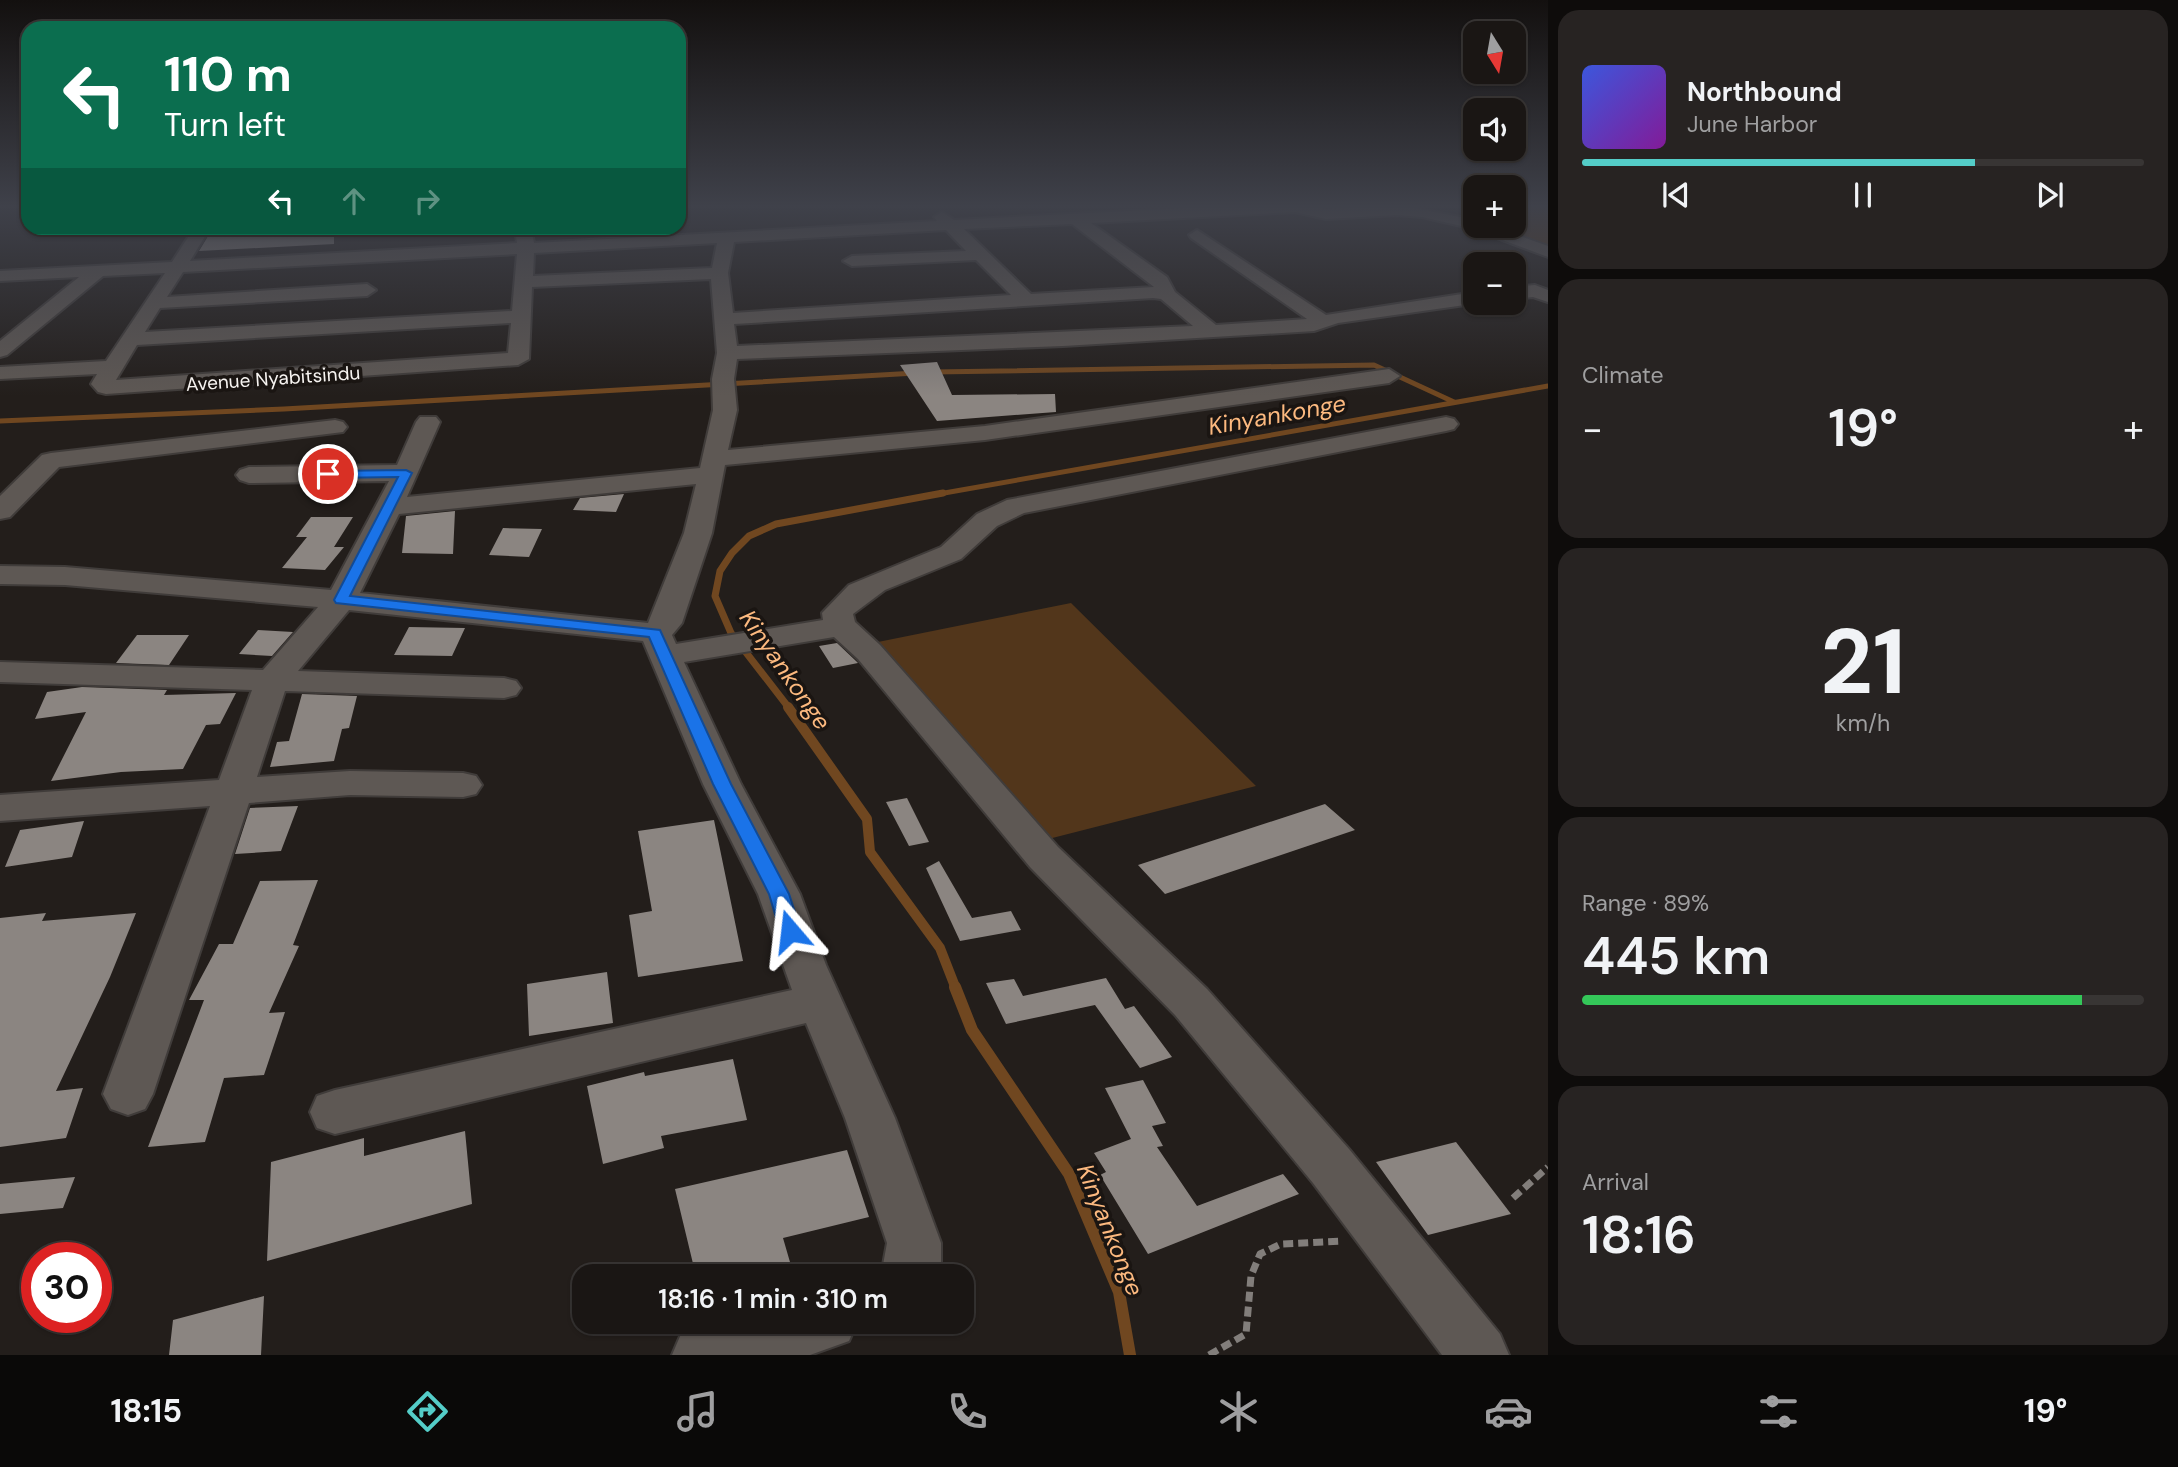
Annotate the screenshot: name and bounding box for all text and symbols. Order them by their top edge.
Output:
north arrow [1463,21,1526,84]
map controls [1463,21,1526,315]
text: 110 m [164,42,292,106]
icon: left [49,49,140,140]
text: Northbound [1687,75,1842,109]
button: sound [1463,98,1526,161]
text: Turn left [164,104,286,146]
text: June Harbor [1687,109,1817,139]
button: + [1463,175,1526,238]
icon: previous [1657,176,1695,214]
icon: pause [1844,176,1882,214]
icon: next [2031,176,2069,214]
icon: left [262,182,300,220]
icon: ahead [335,182,373,220]
icon: right [408,182,446,220]
button: − [1463,252,1526,315]
street label: Avenue Nyabitsindu [185,360,361,397]
text: Climate [1582,360,1664,390]
water label: Kinyankonge [1206,387,1348,442]
text: 19° [1828,394,1898,462]
text: − [1582,404,1603,454]
text: + [2123,404,2144,454]
pin [298,444,358,504]
icon: arrive [309,455,347,493]
text: 21 [1820,603,1906,721]
water label: Kinyankonge [733,604,838,736]
text: km/h [1836,708,1890,738]
text: Range · 89% [1582,888,1709,918]
position arrow [753,894,827,968]
text: 445 km [1582,922,1770,990]
water label: Kinyankonge [1070,1159,1151,1300]
text: Arrival [1582,1167,1649,1197]
text: 18:16 [1582,1201,1696,1269]
speed limit sign: 30 [21,1242,112,1333]
text: 18:16 · 1 min · 310 m [658,1282,888,1316]
icon: directions [403,1387,452,1436]
icon: music [673,1387,722,1436]
icon: phone [943,1387,992,1436]
icon: climate [1214,1387,1263,1436]
icon: car [1484,1387,1533,1436]
icon: filters [1754,1387,1803,1436]
text: 18:15 [111,1390,182,1432]
text: 19° [2024,1390,2067,1432]

